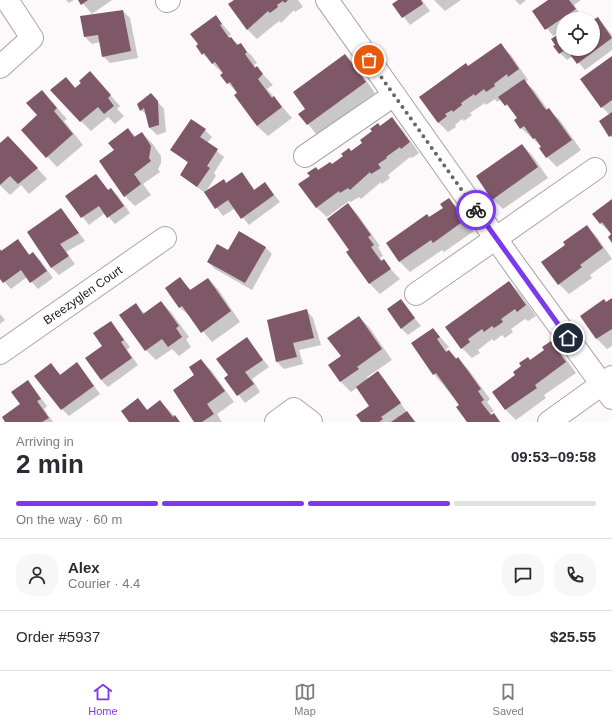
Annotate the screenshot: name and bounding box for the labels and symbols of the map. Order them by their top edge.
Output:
pin [352,43,386,77]
courier [456,190,496,230]
street label: Breezyglen Court [41,263,125,328]
pin [551,321,585,355]

